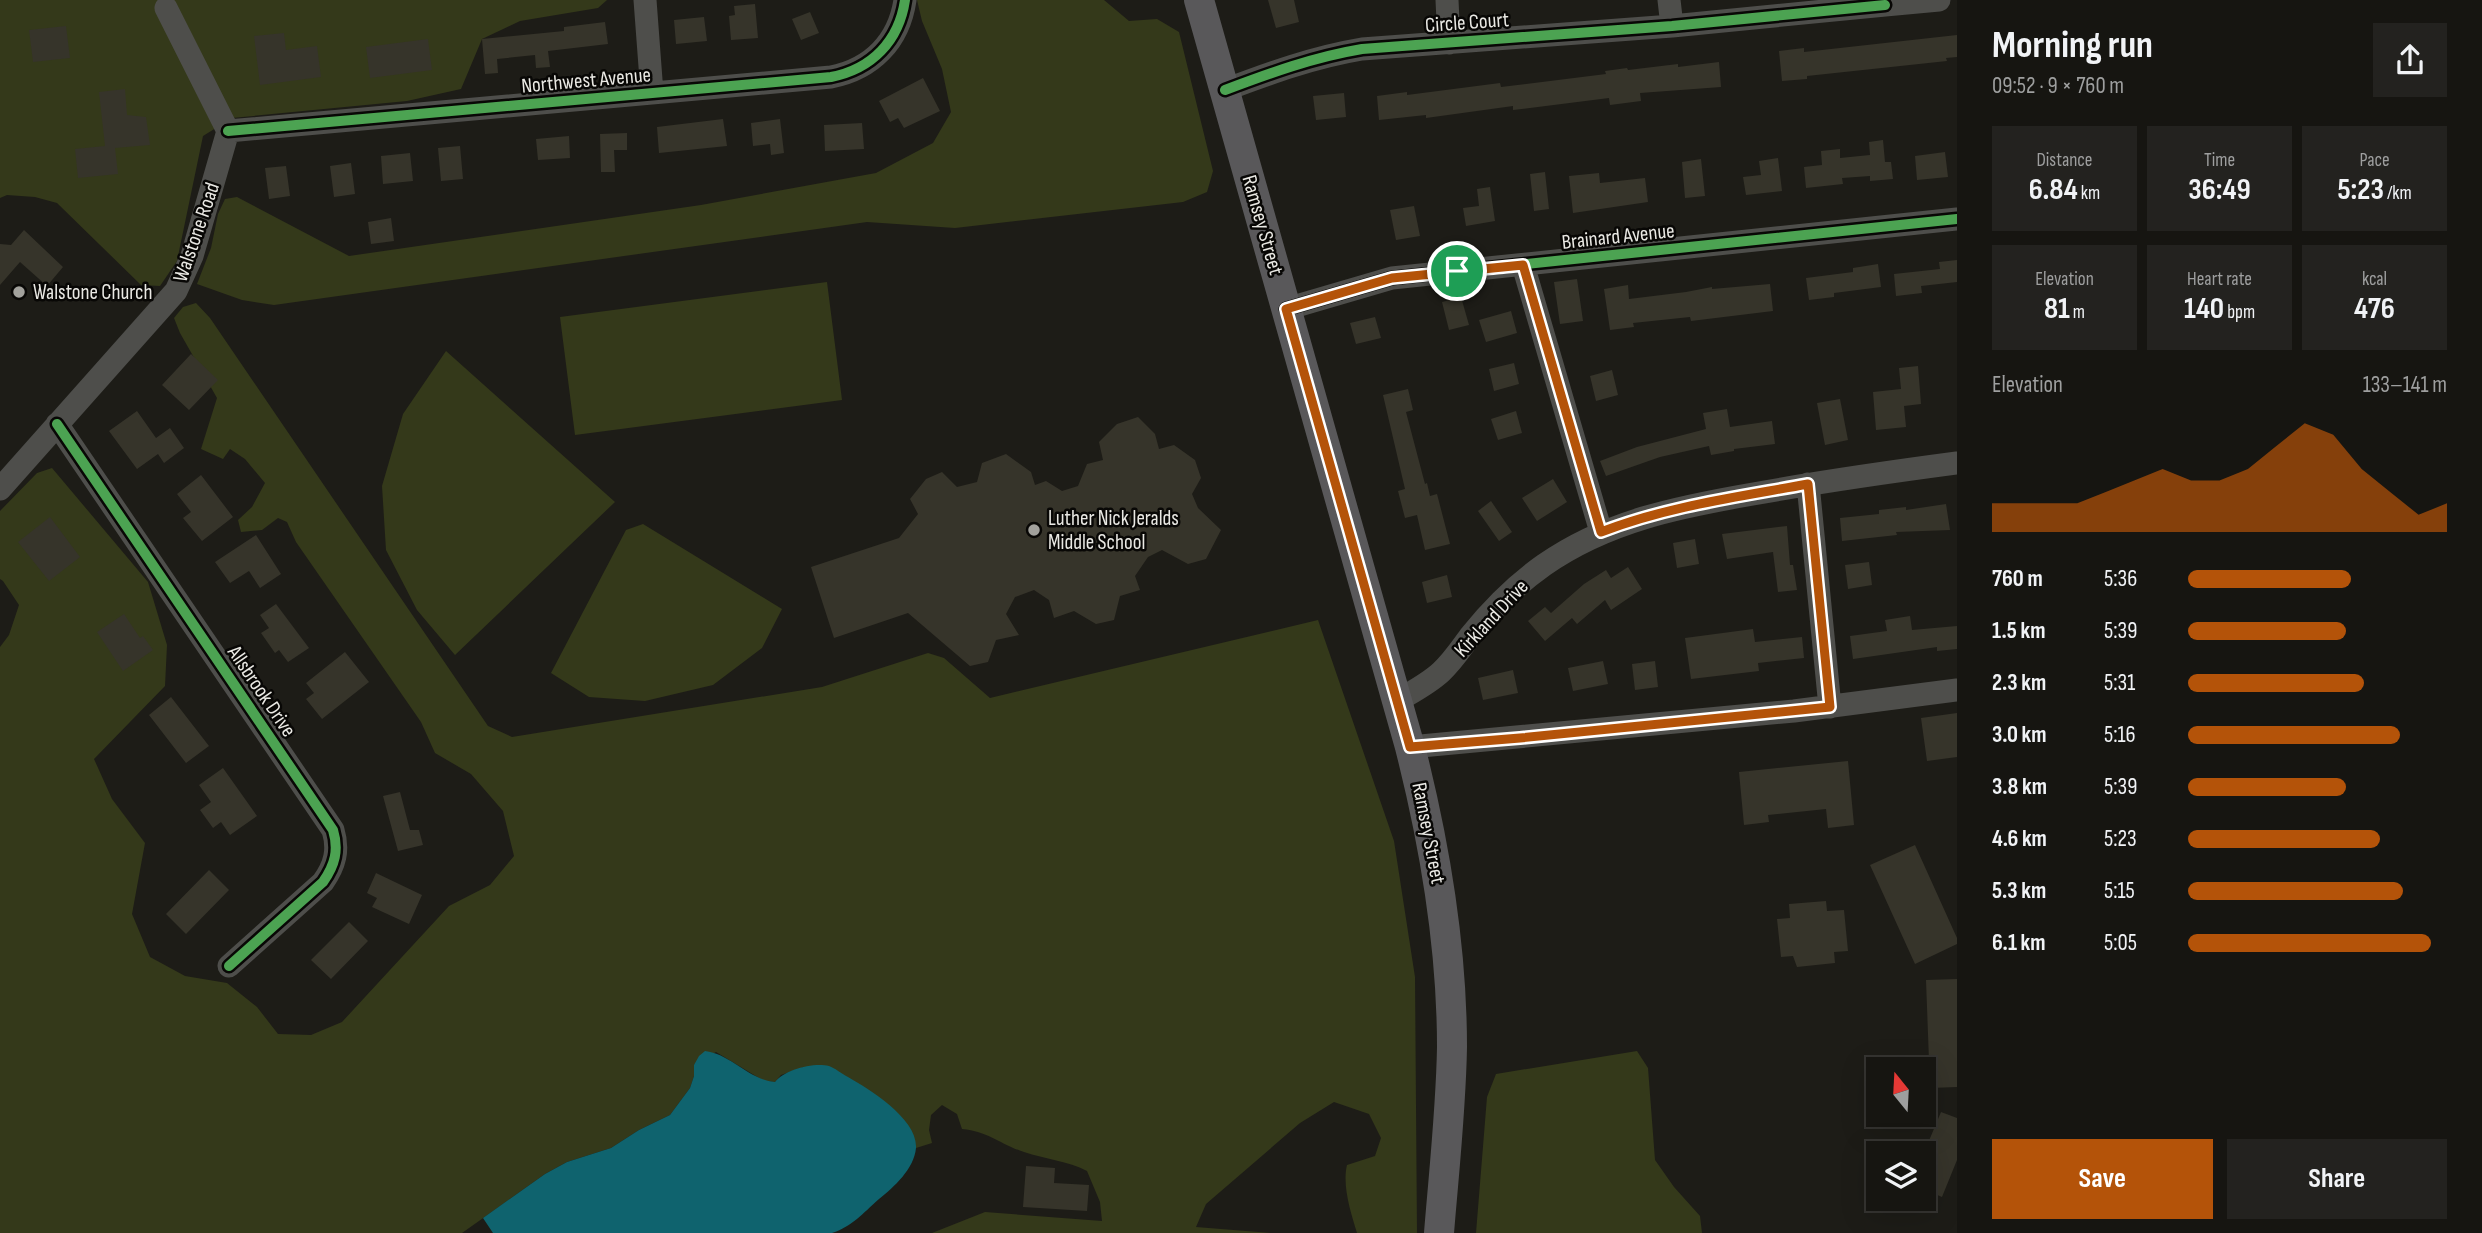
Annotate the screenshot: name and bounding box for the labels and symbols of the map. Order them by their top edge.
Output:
street label: Circle Court [1424,7,1510,38]
street label: Northwest Avenue [520,62,652,99]
street label: Ramsey Street [1236,172,1289,278]
street label: Walstone Road [168,179,225,285]
street label: Brainard Avenue [1560,218,1676,255]
pin [1427,241,1487,301]
place label: Walstone Church [33,280,152,305]
marker: Walstone Church [11,284,27,300]
place label: Luther Nick Jeralds Middle School [1048,506,1179,555]
marker: Luther Nick Jeralds Middle School [1026,522,1042,538]
street label: Kirkland Drive [1449,574,1534,662]
street label: Allsbrook Drive [221,640,301,742]
street label: Ramsey Street [1406,780,1451,886]
north arrow [1866,1057,1936,1127]

